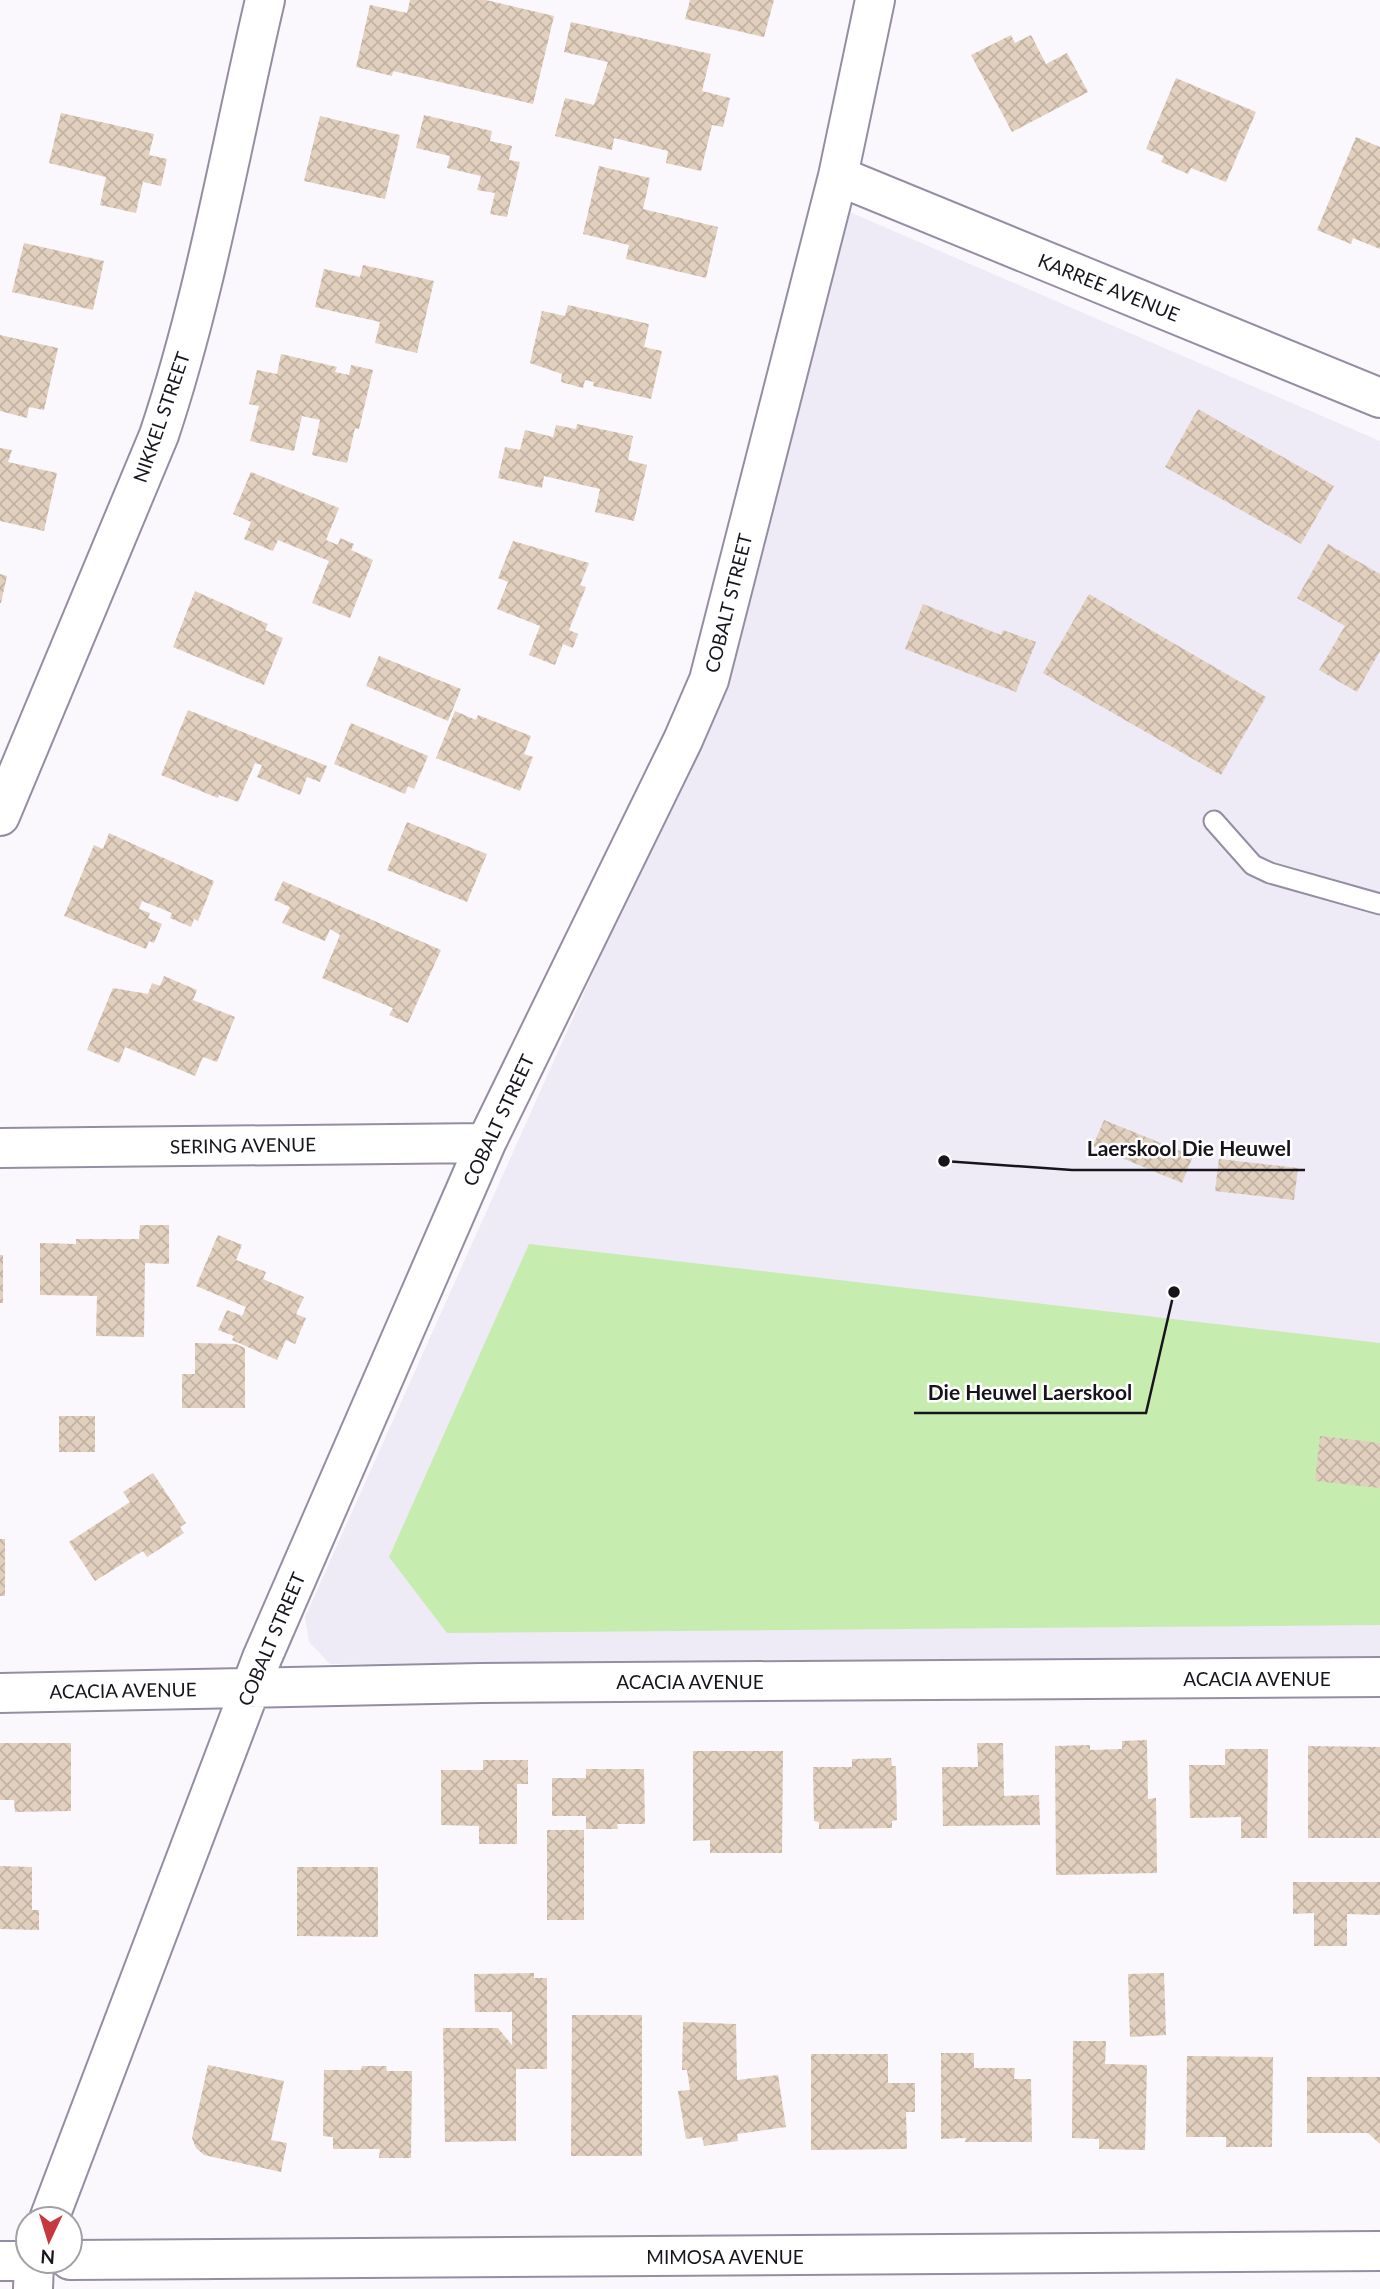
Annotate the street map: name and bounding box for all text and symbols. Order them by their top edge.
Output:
street label: KARREE AVENUE [1035,248,1183,326]
street label: NIKKEL STREET [128,349,194,485]
street label: COBALT STREET [700,531,756,675]
street label: COBALT STREET [457,1050,539,1190]
callout: Laerskool Die Heuwel [1072,1128,1305,1170]
street label: SERING AVENUE [170,1132,316,1158]
text: Laerskool Die Heuwel [1087,1135,1291,1160]
callout: Die Heuwel Laerskool [914,1371,1146,1413]
text: Die Heuwel Laerskool [928,1379,1132,1404]
street label: COBALT STREET [233,1569,309,1709]
street label: ACACIA AVENUE [1183,1667,1331,1690]
street label: ACACIA AVENUE [616,1670,764,1693]
street label: ACACIA AVENUE [49,1677,197,1703]
north arrow [14,2205,84,2275]
text: N [40,2245,56,2269]
street label: MIMOSA AVENUE [646,2245,804,2268]

